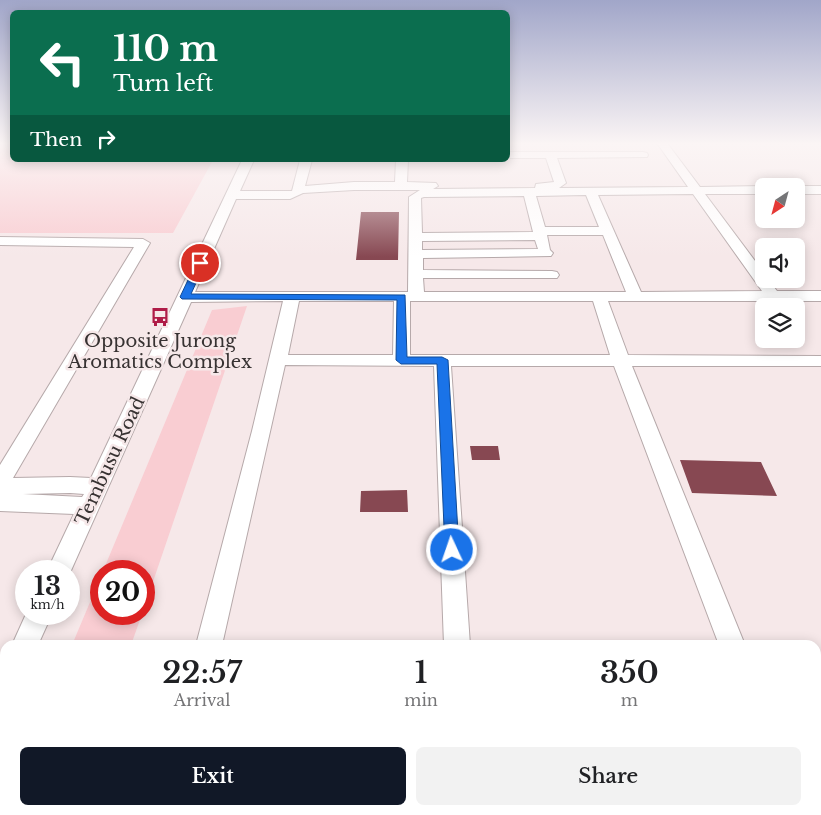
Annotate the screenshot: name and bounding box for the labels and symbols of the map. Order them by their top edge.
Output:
north arrow [755,178,805,228]
pin [179,242,221,284]
bus stop icon: Opposite Jurong Aromatics Complex [149,306,171,328]
place label: Opposite Jurong Aromatics Complex [67,330,252,373]
street label: Tembusu Road [71,393,149,529]
position arrow [425,523,477,575]
speed limit sign: 20 [90,560,155,625]

